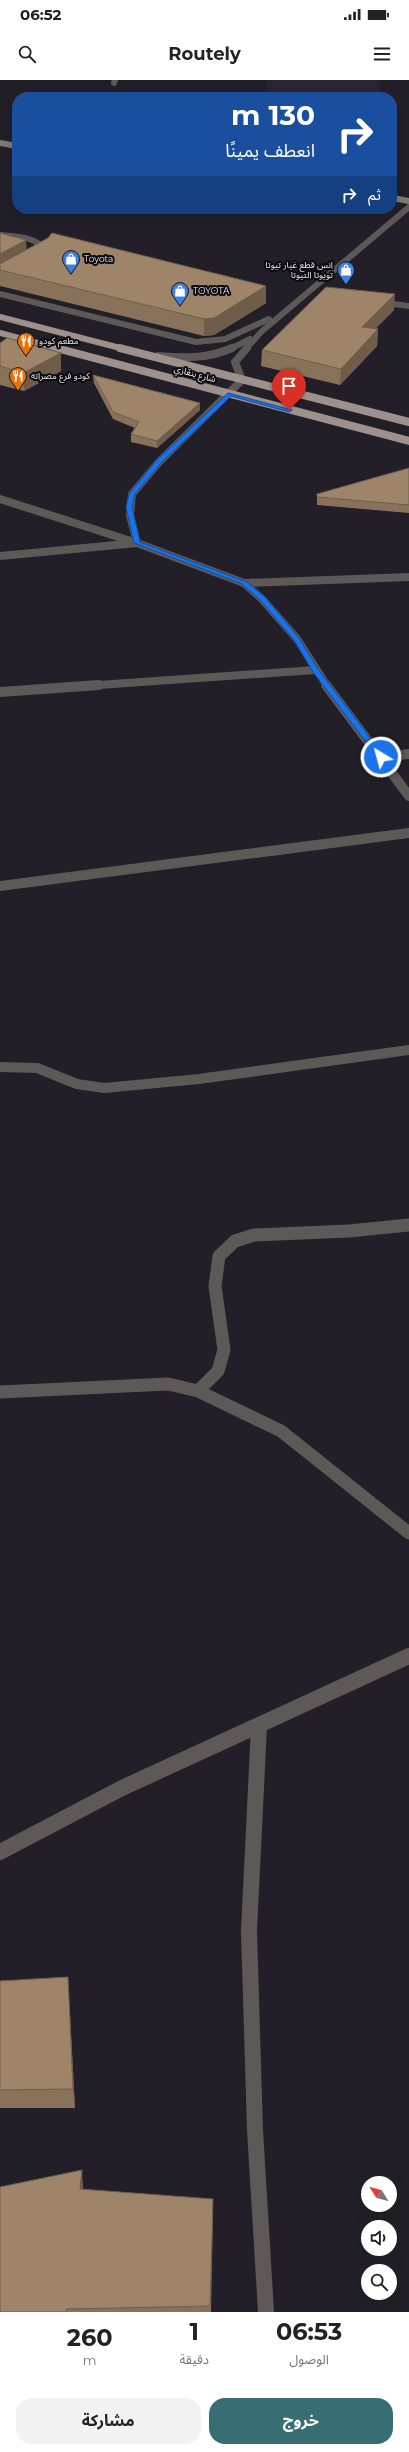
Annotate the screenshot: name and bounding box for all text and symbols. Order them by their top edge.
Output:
text: 06:52 [20,5,61,24]
icon: search [16,43,38,65]
text: Routely [168,43,241,65]
icon: menu [371,43,393,65]
text: 130 m [231,98,315,132]
icon: right [329,108,381,160]
text: انعطف يمينًا [225,140,315,162]
icon: right [338,184,360,206]
text: ثم [368,185,381,204]
shop icon: Toyota [61,249,81,274]
place label: Toyota [84,253,113,264]
place label: انس قطع غيار تيوتا تويوتا التيوتا [265,259,333,281]
shop icon: انس قطع غيار تيوتا تويوتا التيوتا [336,260,356,285]
shop icon: TOYOTA [170,281,190,306]
place label: TOYOTA [193,285,230,296]
restaurant icon: مطعم كودو [16,331,36,356]
place label: مطعم كودو [39,335,79,348]
street label: شارع بنغازي [172,363,217,386]
restaurant icon: كودو فرع مصراته [8,366,28,391]
pin [272,369,306,410]
place label: كودو فرع مصراته [31,370,90,383]
icon: arrive [278,375,300,397]
position arrow [360,736,402,778]
north arrow [361,2176,397,2212]
map controls [361,2176,397,2300]
button: sound [361,2220,397,2256]
button: search [361,2264,397,2300]
text: 1 [190,2317,199,2346]
text: 06:53 [276,2317,342,2346]
text: 260 [67,2323,113,2352]
text: دقيقة [179,2351,209,2367]
text: الوصول [289,2351,329,2367]
text: m [83,2352,97,2368]
button: مشاركة [16,2398,201,2444]
button: خروج [209,2398,393,2444]

